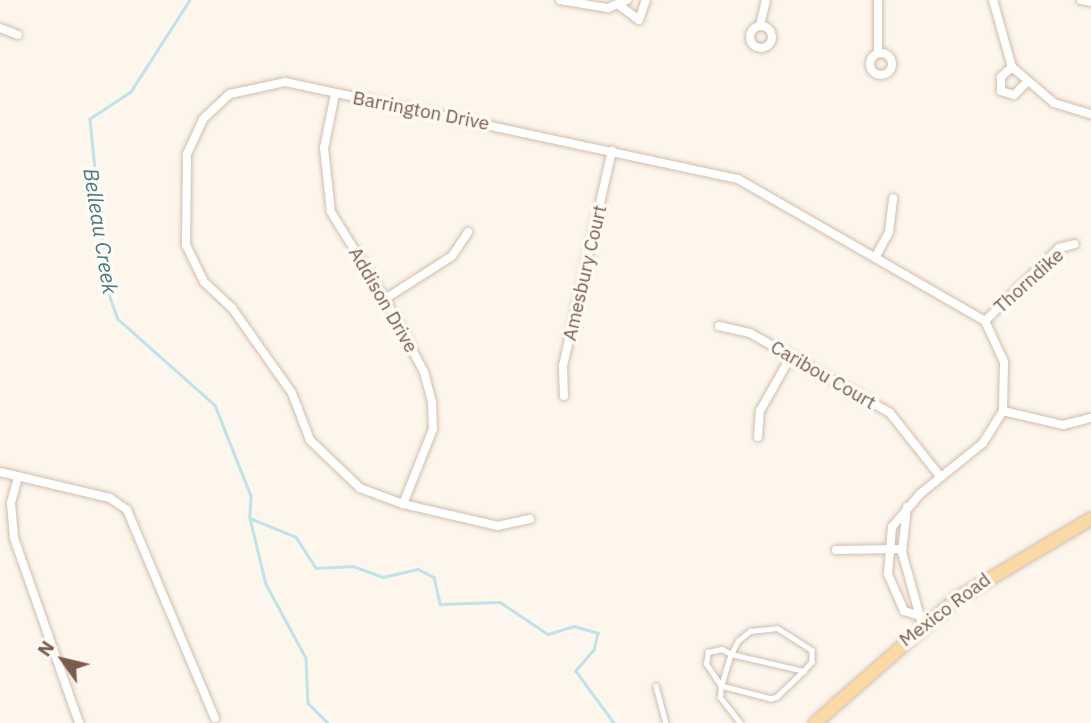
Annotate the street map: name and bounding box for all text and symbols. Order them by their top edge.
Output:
street label: Barrington Drive [351,87,491,135]
water label: Belleau Creek [79,166,123,296]
street label: Amesbury Court [558,203,612,343]
street label: Addison Drive [344,243,422,357]
street label: Thorndike [989,244,1069,318]
street label: Caribou Court [766,336,880,414]
street label: Mexico Road [895,568,995,652]
north arrow [28,625,98,695]
text: N [32,636,59,661]

